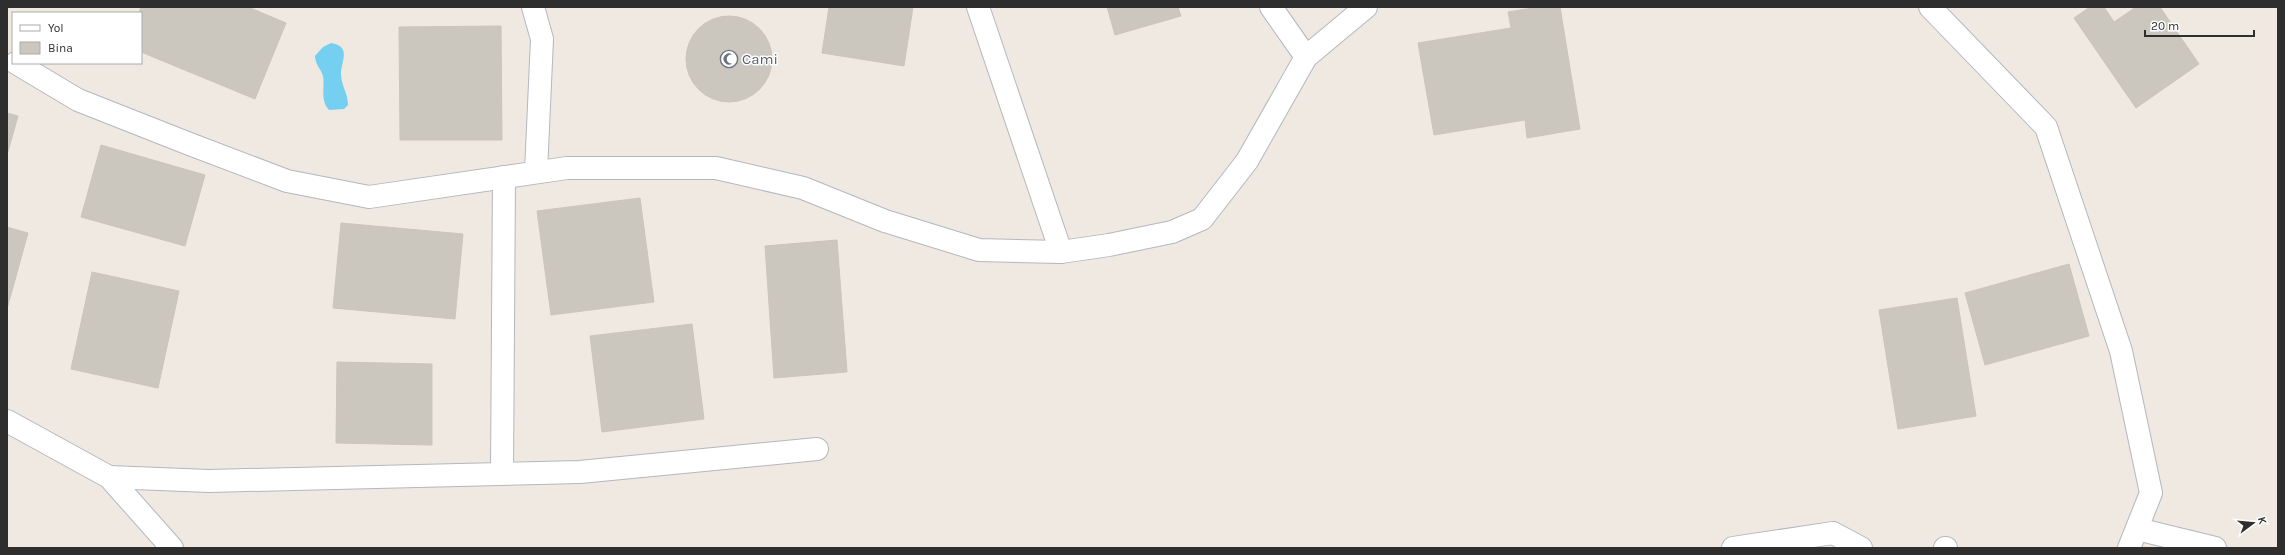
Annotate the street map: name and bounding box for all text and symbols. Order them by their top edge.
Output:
legend [12,12,142,64]
scale bar [2145,12,2254,38]
text: 20 m [2151,19,2179,33]
text: Yol [48,21,64,35]
text: Bina [48,41,73,55]
mosque icon: Cami [719,49,739,69]
place label: Cami [742,50,778,68]
north arrow [2233,503,2273,543]
text: K [2255,515,2270,526]

